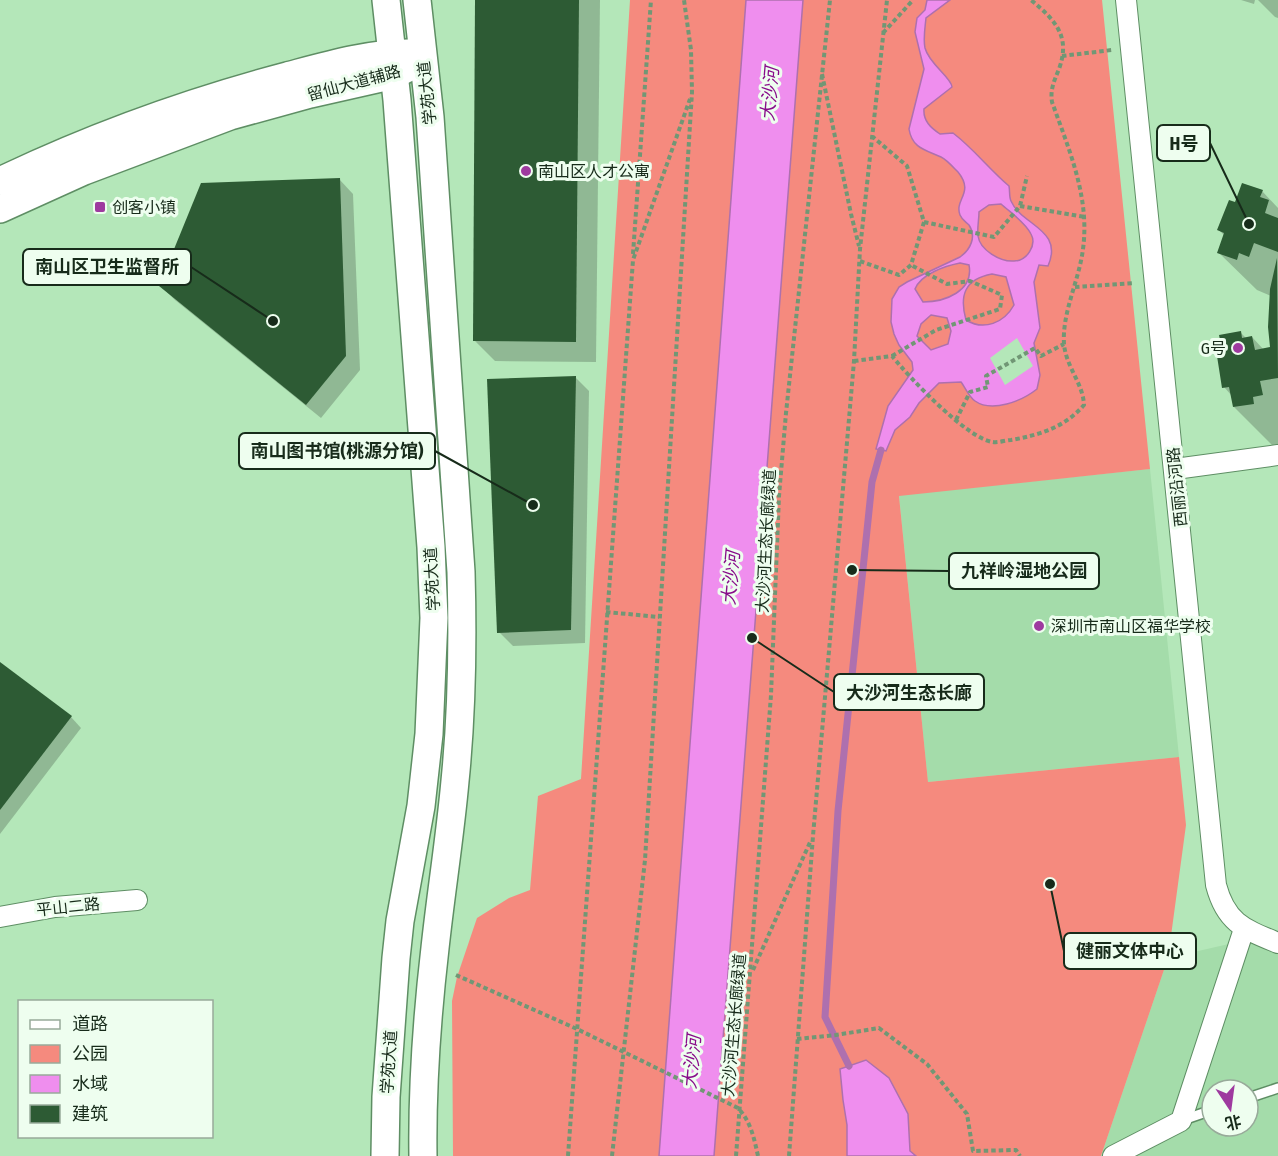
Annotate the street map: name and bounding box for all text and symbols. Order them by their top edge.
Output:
street label: 学苑大道 [414,60,440,126]
street label: 留仙大道辅路 [305,61,403,105]
water label: 大沙河 [757,63,784,122]
callout: H号 [1157,125,1210,161]
text: H号 [1170,133,1198,155]
place label: 南山区人才公寓 [538,162,650,181]
marker: 南山区人才公寓 [519,164,533,178]
place label: 创客小镇 [112,198,176,217]
marker: 创客小镇 [93,200,107,214]
callout: 南山区卫生监督所 [23,249,191,285]
text: 南山区卫生监督所 [35,256,179,278]
place label: G号 [1201,339,1226,358]
marker: G号 [1231,341,1245,355]
callout: 南山图书馆(桃源分馆) [239,433,435,469]
text: 南山图书馆(桃源分馆) [251,440,424,462]
street label: 西丽沿河路 [1163,446,1191,528]
street label: 大沙河生态长廊绿道 [753,469,779,613]
street label: 学苑大道 [421,547,443,611]
water label: 大沙河 [718,547,745,606]
callout: 九祥岭湿地公园 [949,553,1099,589]
text: 九祥岭湿地公园 [961,560,1087,582]
place label: 深圳市南山区福华学校 [1051,617,1211,636]
marker: 深圳市南山区福华学校 [1032,619,1046,633]
callout: 大沙河生态长廊 [834,674,984,710]
text: 大沙河生态长廊 [846,682,972,704]
street label: 平山二路 [35,894,101,920]
callout: 健丽文体中心 [1064,933,1196,969]
text: 健丽文体中心 [1076,940,1184,962]
street label: 大沙河生态长廊绿道 [718,952,750,1098]
legend [18,1000,213,1138]
text: 道路 [72,1013,108,1035]
street label: 学苑大道 [377,1029,401,1095]
water label: 大沙河 [679,1031,706,1090]
text: 公园 [72,1043,108,1065]
text: 水域 [72,1073,108,1095]
north arrow [1200,1078,1260,1138]
text: 建筑 [72,1103,108,1125]
text: 北 [1223,1111,1243,1133]

